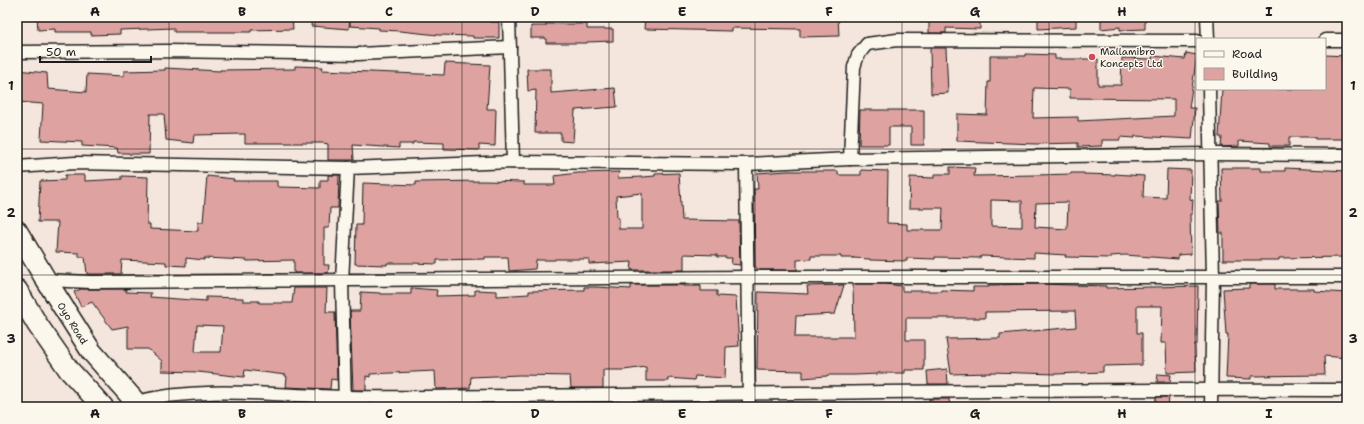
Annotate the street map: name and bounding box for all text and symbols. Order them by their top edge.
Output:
text: A [90,3,100,20]
text: B [238,3,246,20]
text: C [385,3,393,20]
text: D [530,3,540,20]
text: E [678,3,687,20]
text: F [825,3,833,20]
text: G [970,3,981,20]
text: H [1117,3,1127,20]
text: I [1265,3,1273,20]
scale bar [40,38,151,64]
legend [1196,38,1326,90]
text: 50 m [46,44,76,60]
place label: Mallamibro Koncepts Ltd [1100,45,1163,70]
text: Road [1232,46,1263,62]
marker: Mallamibro Koncepts Ltd [1087,52,1097,62]
text: Building [1232,66,1278,82]
text: 1 [8,77,14,94]
text: 1 [1350,77,1356,94]
text: 2 [6,204,16,221]
text: 2 [1348,204,1358,221]
street label: Oyo Road [54,300,91,347]
text: 3 [6,330,16,347]
text: 3 [1348,330,1358,347]
text: A [90,405,100,422]
text: B [238,405,246,422]
text: C [385,405,393,422]
text: D [530,405,540,422]
text: E [678,405,687,422]
text: F [825,405,833,422]
text: G [970,405,981,422]
text: H [1117,405,1127,422]
text: I [1265,405,1273,422]

